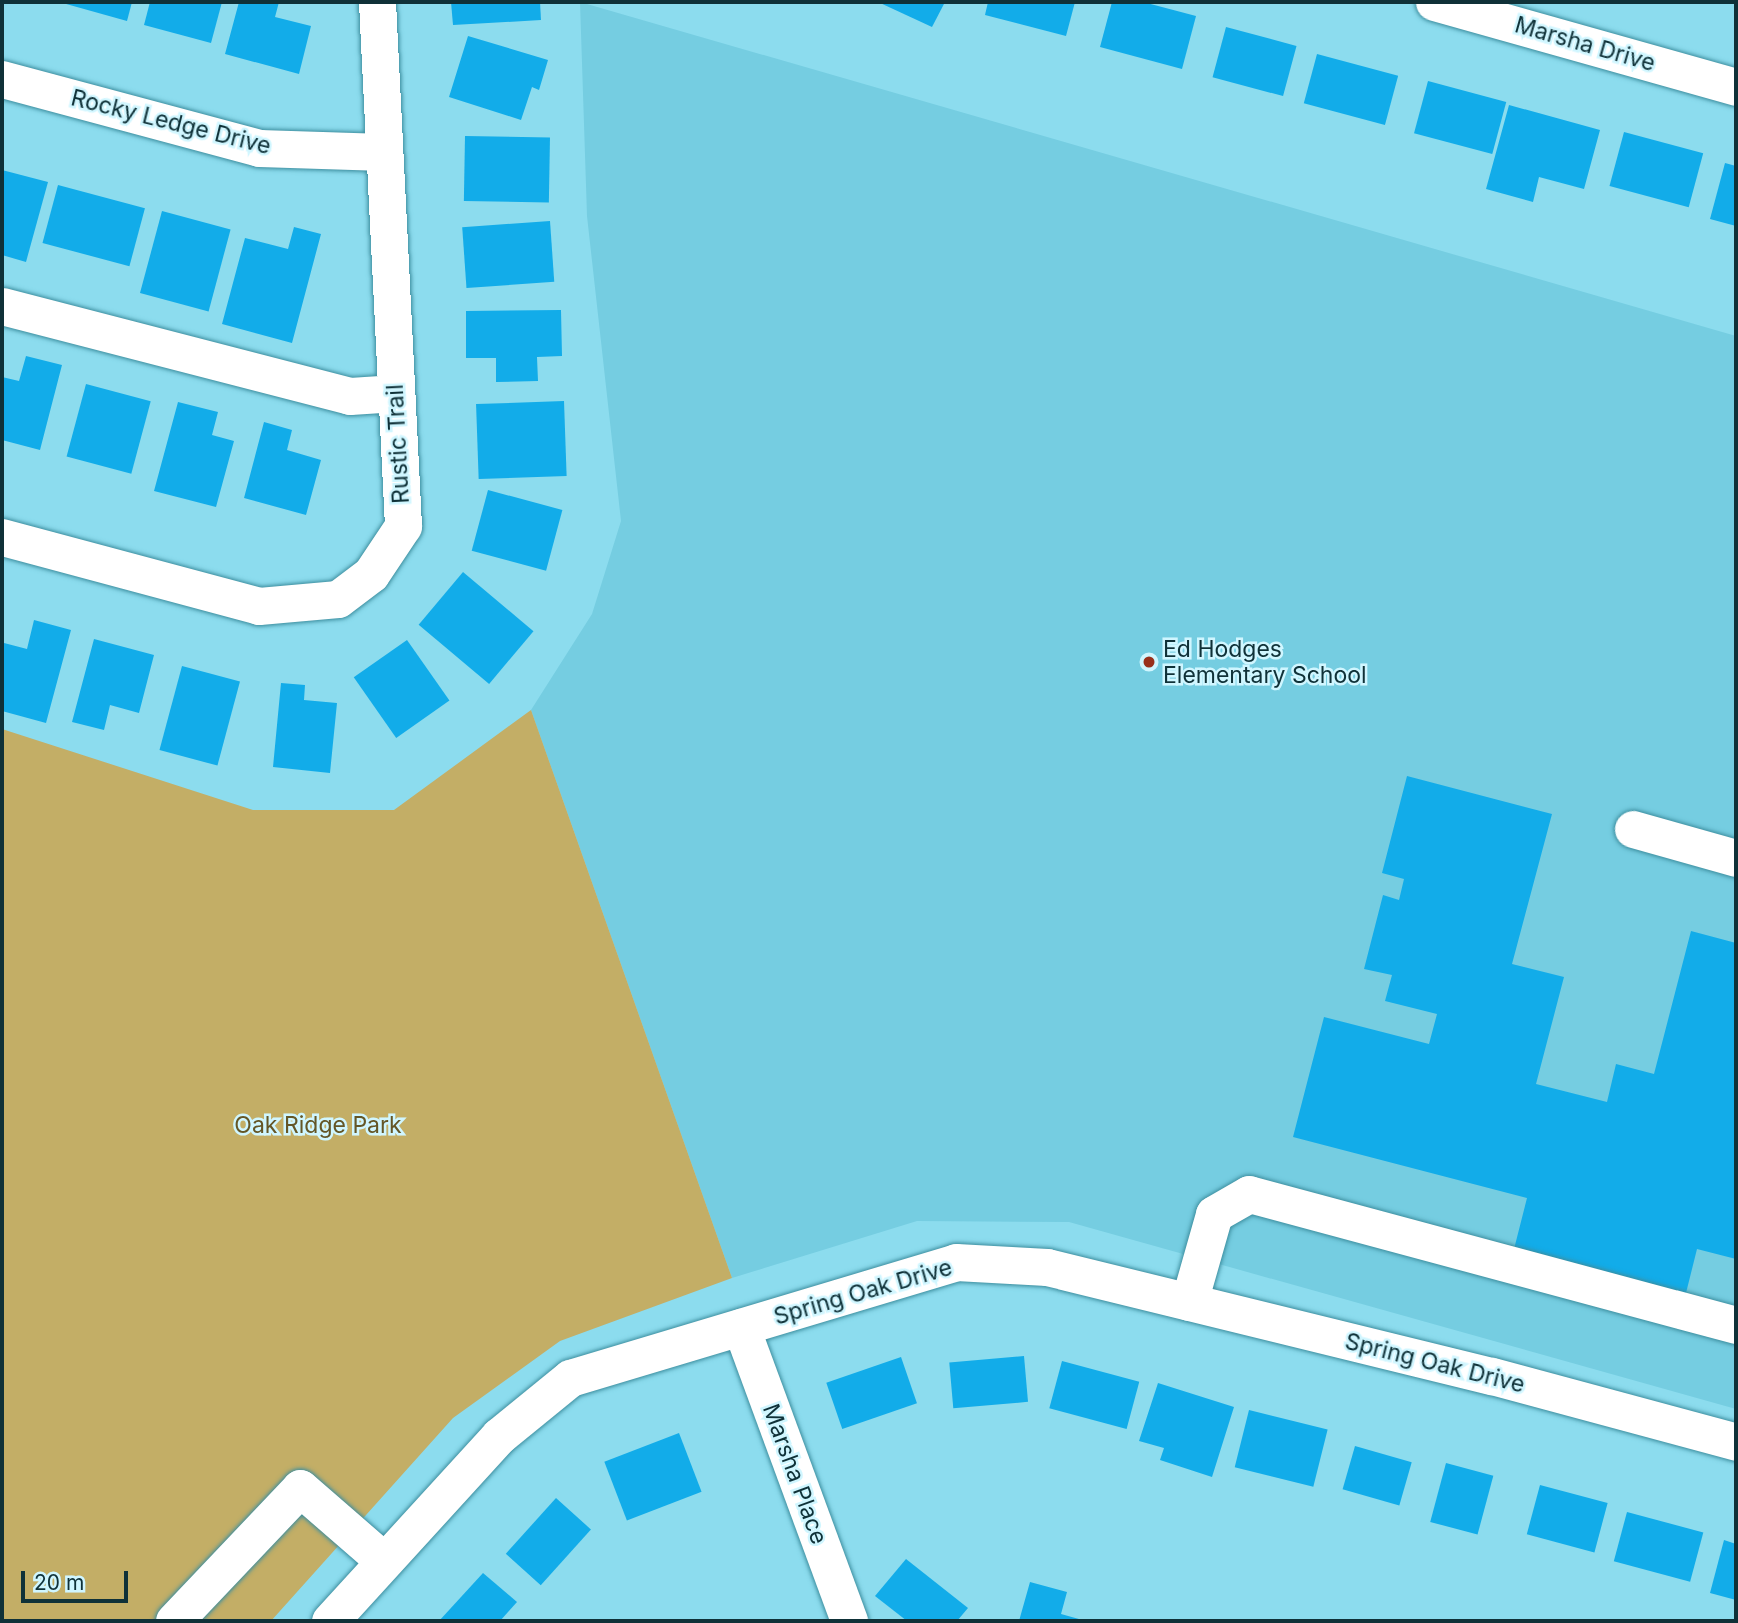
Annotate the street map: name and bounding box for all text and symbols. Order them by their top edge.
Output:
street label: Marsha Drive [1512,11,1658,77]
street label: Rocky Ledge Drive [68,84,274,160]
street label: Rustic Trail [381,384,415,504]
place label: Ed Hodges Elementary School [1163,635,1367,689]
marker: Ed Hodges Elementary School [1141,654,1157,670]
park label: Oak Ridge Park [234,1111,402,1139]
street label: Spring Oak Drive [771,1253,955,1331]
street label: Spring Oak Drive [1342,1327,1528,1399]
street label: Marsha Place [757,1400,833,1548]
scale bar [24,1556,131,1600]
text: 20 m [34,1570,84,1595]

